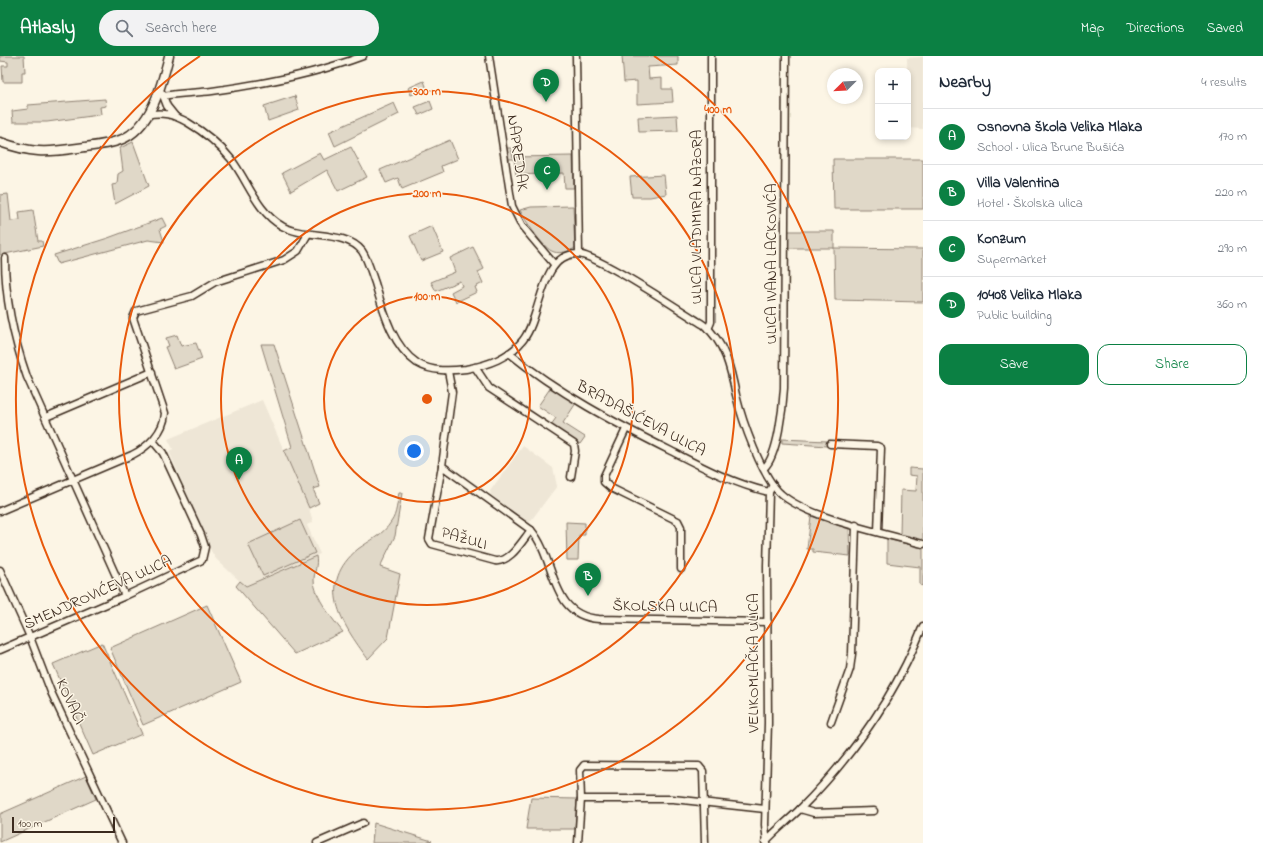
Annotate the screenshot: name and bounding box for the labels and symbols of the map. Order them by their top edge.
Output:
north arrow [827,68,863,104]
pin: D [533,69,559,102]
text: 300 m [412,83,442,101]
text: 400 m [703,101,732,119]
street label: NAPREDAK [500,113,534,193]
street label: ULICA VLADIMIRA NAZORA [685,129,709,304]
pin: C [534,157,560,190]
street label: ULICA IVANA LACKOVIĆA [760,183,784,344]
text: 200 m [412,185,442,203]
text: 100 m [414,288,441,306]
street label: BRADAŠIĆEVA ULICA [571,374,710,463]
centre of rings [420,392,434,406]
your location [404,441,424,461]
pin: A [226,447,252,480]
street label: PAŽULI [438,521,490,557]
street label: SMENDROVIĆEVA ULICA [20,549,176,637]
pin: B [575,563,601,596]
street label: VELIKOMLAČKA ULICA [742,593,766,734]
street label: ŠKOLSKA ULICA [612,594,718,620]
street label: KOVAČI [49,675,91,729]
scale bar [12,815,115,834]

